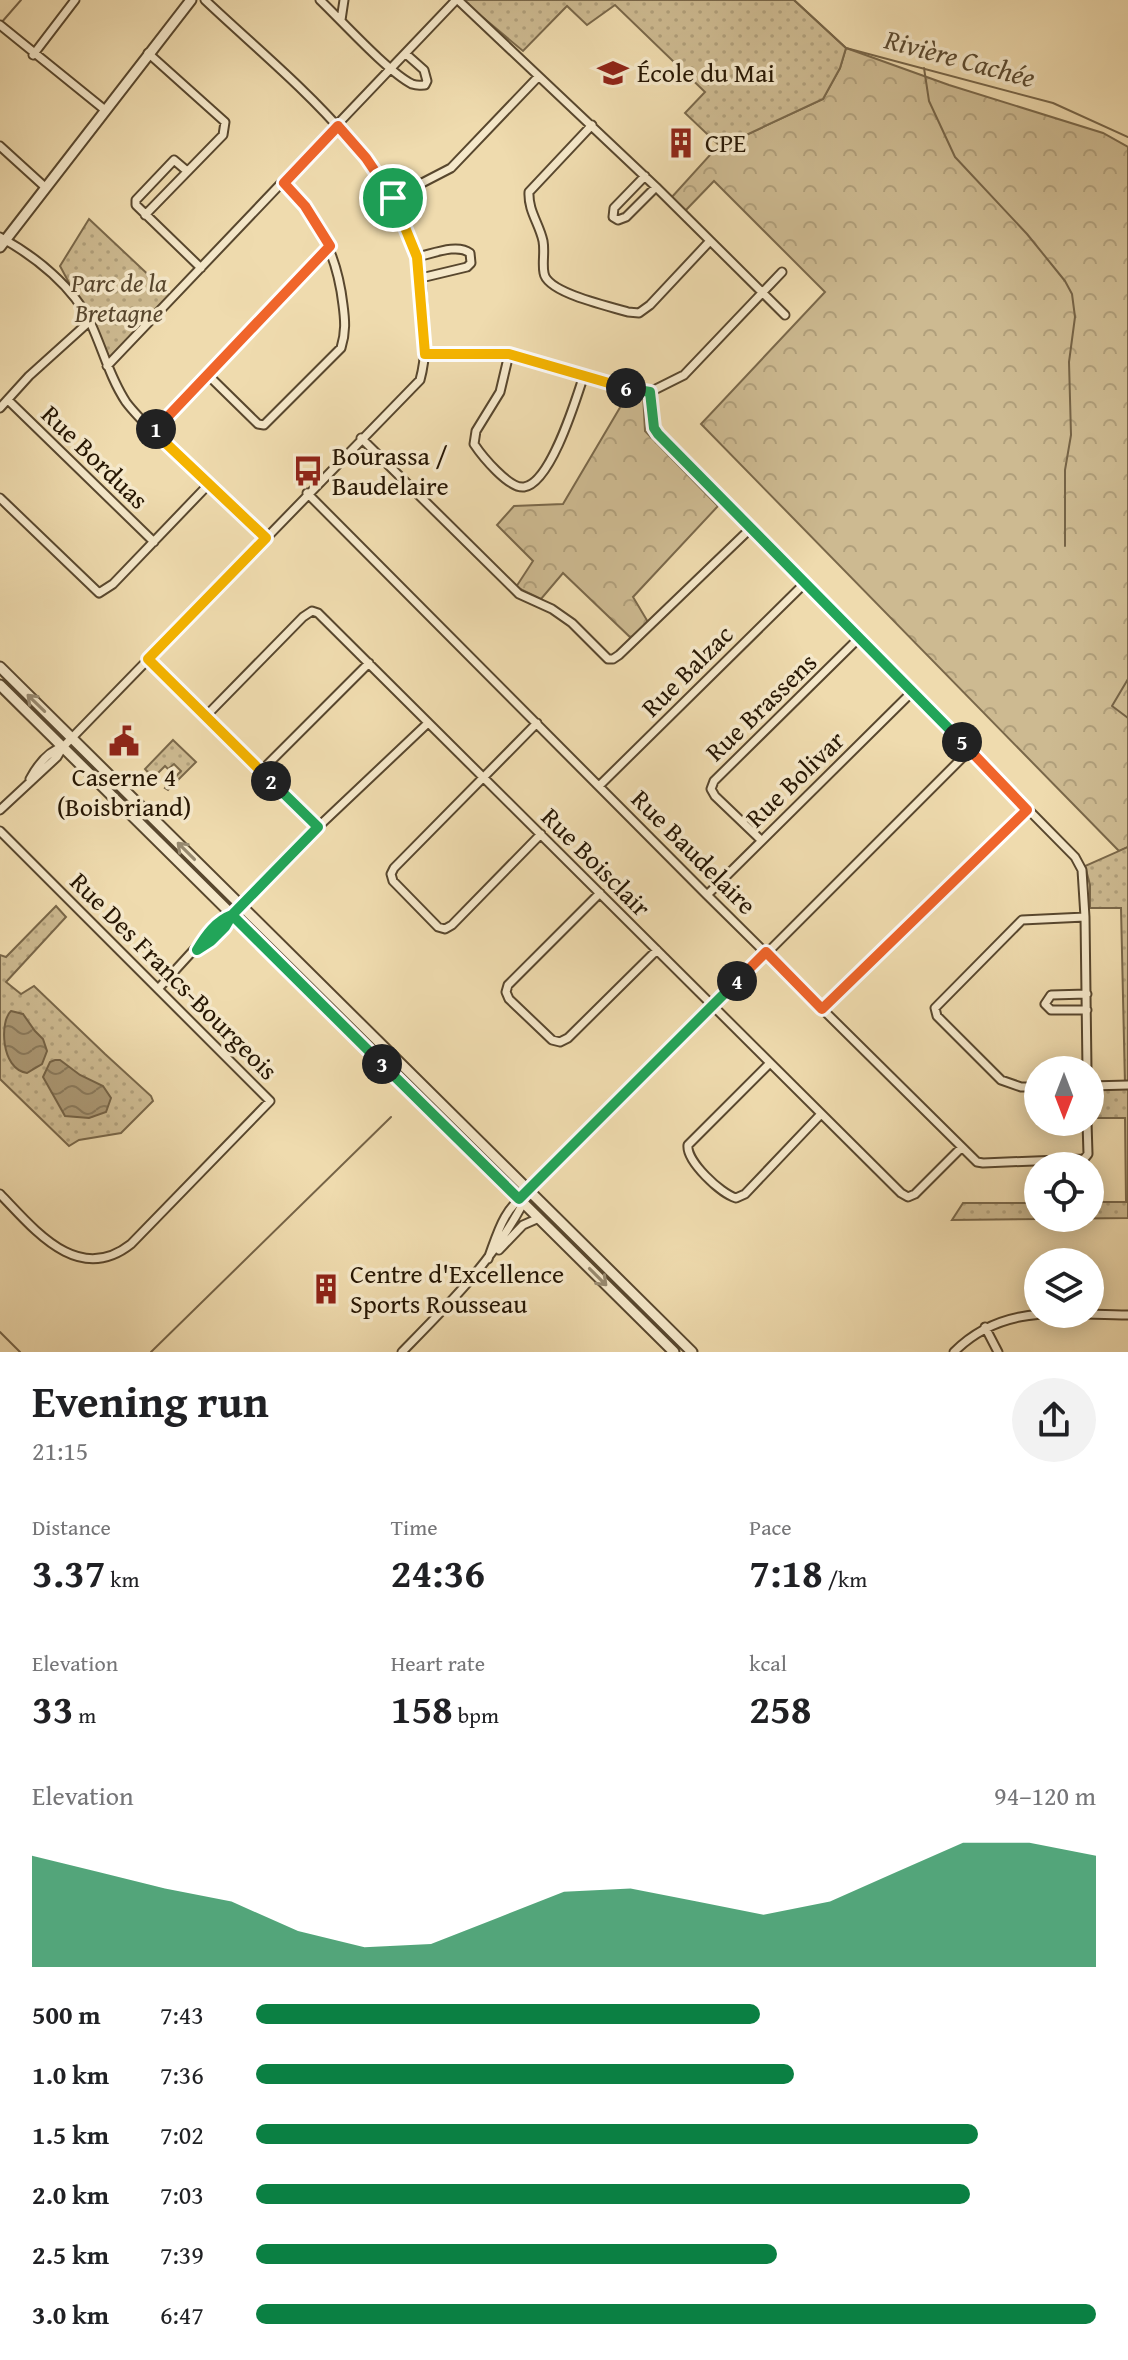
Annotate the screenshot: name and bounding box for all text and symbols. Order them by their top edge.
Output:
water label: Rivière Cachée [879,17,1040,97]
place label: École du Mai [637,53,775,92]
school or university icon: École du Mai [596,56,630,90]
place label: CPE [705,123,746,162]
building icon: CPE [664,126,698,160]
pin [359,164,427,232]
icon: arrive [371,176,415,220]
park label: Parc de la Bretagne [70,263,167,332]
pin: 6 [606,368,646,408]
text: 6 [620,372,632,404]
street label: Rue Borduas [33,395,158,518]
pin: 1 [136,409,176,449]
text: 1 [150,413,162,445]
place label: Bourassa / Baudelaire [332,436,449,505]
bus stop icon: Bourassa / Baudelaire [291,454,325,488]
street label: Rue Balzac [632,616,742,726]
street label: Rue Brassens [696,643,825,770]
one-way arrow [26,693,46,712]
street label: Rue Bolivar [736,721,853,836]
pin: 5 [942,722,982,762]
public building icon: Caserne 4 (Boisbriand) [107,724,141,758]
text: 5 [956,726,968,758]
place label: Caserne 4 (Boisbriand) [57,757,191,826]
pin: 2 [251,761,291,801]
text: 2 [265,765,277,797]
street label: Rue Baudelaire [623,780,766,923]
street label: Rue Boisclair [533,798,660,926]
one-way arrow [177,842,196,861]
street label: Rue Des Francs-Bourgeois [61,863,287,1089]
pin: 4 [717,961,757,1001]
text: 4 [731,965,743,997]
pin: 3 [362,1044,402,1084]
text: 3 [376,1048,388,1080]
north arrow [1024,1056,1104,1136]
map controls [1024,1056,1104,1328]
button: locate [1024,1152,1104,1232]
button: layers [1024,1248,1104,1328]
place label: Centre d'Excellence Sports Rousseau [350,1254,564,1323]
one-way arrow [588,1268,608,1287]
building icon: Centre d'Excellence Sports Rousseau [309,1272,343,1306]
text: Evening run [32,1369,269,1433]
button: share [1012,1378,1096,1462]
text: 21:15 [32,1431,88,1470]
text: Distance [32,1511,111,1543]
text: Time [391,1511,437,1543]
text: Pace [749,1511,792,1543]
text: 3.37 [32,1543,105,1602]
text: 24:36 [391,1543,485,1602]
text: 7:18 [749,1543,823,1602]
text: km [105,1563,139,1595]
text: /km [823,1563,867,1595]
text: Elevation [32,1647,118,1679]
text: Heart rate [391,1647,485,1679]
text: kcal [749,1647,787,1679]
text: 33 [32,1679,73,1738]
text: 158 [391,1679,453,1738]
text: 258 [749,1679,812,1738]
text: m [73,1699,96,1731]
text: bpm [453,1699,499,1731]
text: Elevation [32,1776,134,1815]
text: 94–120 m [994,1776,1096,1815]
text: 500 m [32,1995,100,2034]
text: 7:43 [160,1995,204,2034]
text: 1.0 km [32,2055,109,2094]
text: 7:36 [160,2055,204,2094]
text: 1.5 km [32,2115,109,2154]
text: 7:02 [160,2115,204,2154]
text: 2.0 km [32,2175,109,2214]
text: 7:03 [160,2175,204,2214]
text: 2.5 km [32,2235,109,2274]
text: 7:39 [160,2235,204,2274]
text: 3.0 km [32,2295,109,2334]
text: 6:47 [160,2295,204,2334]

